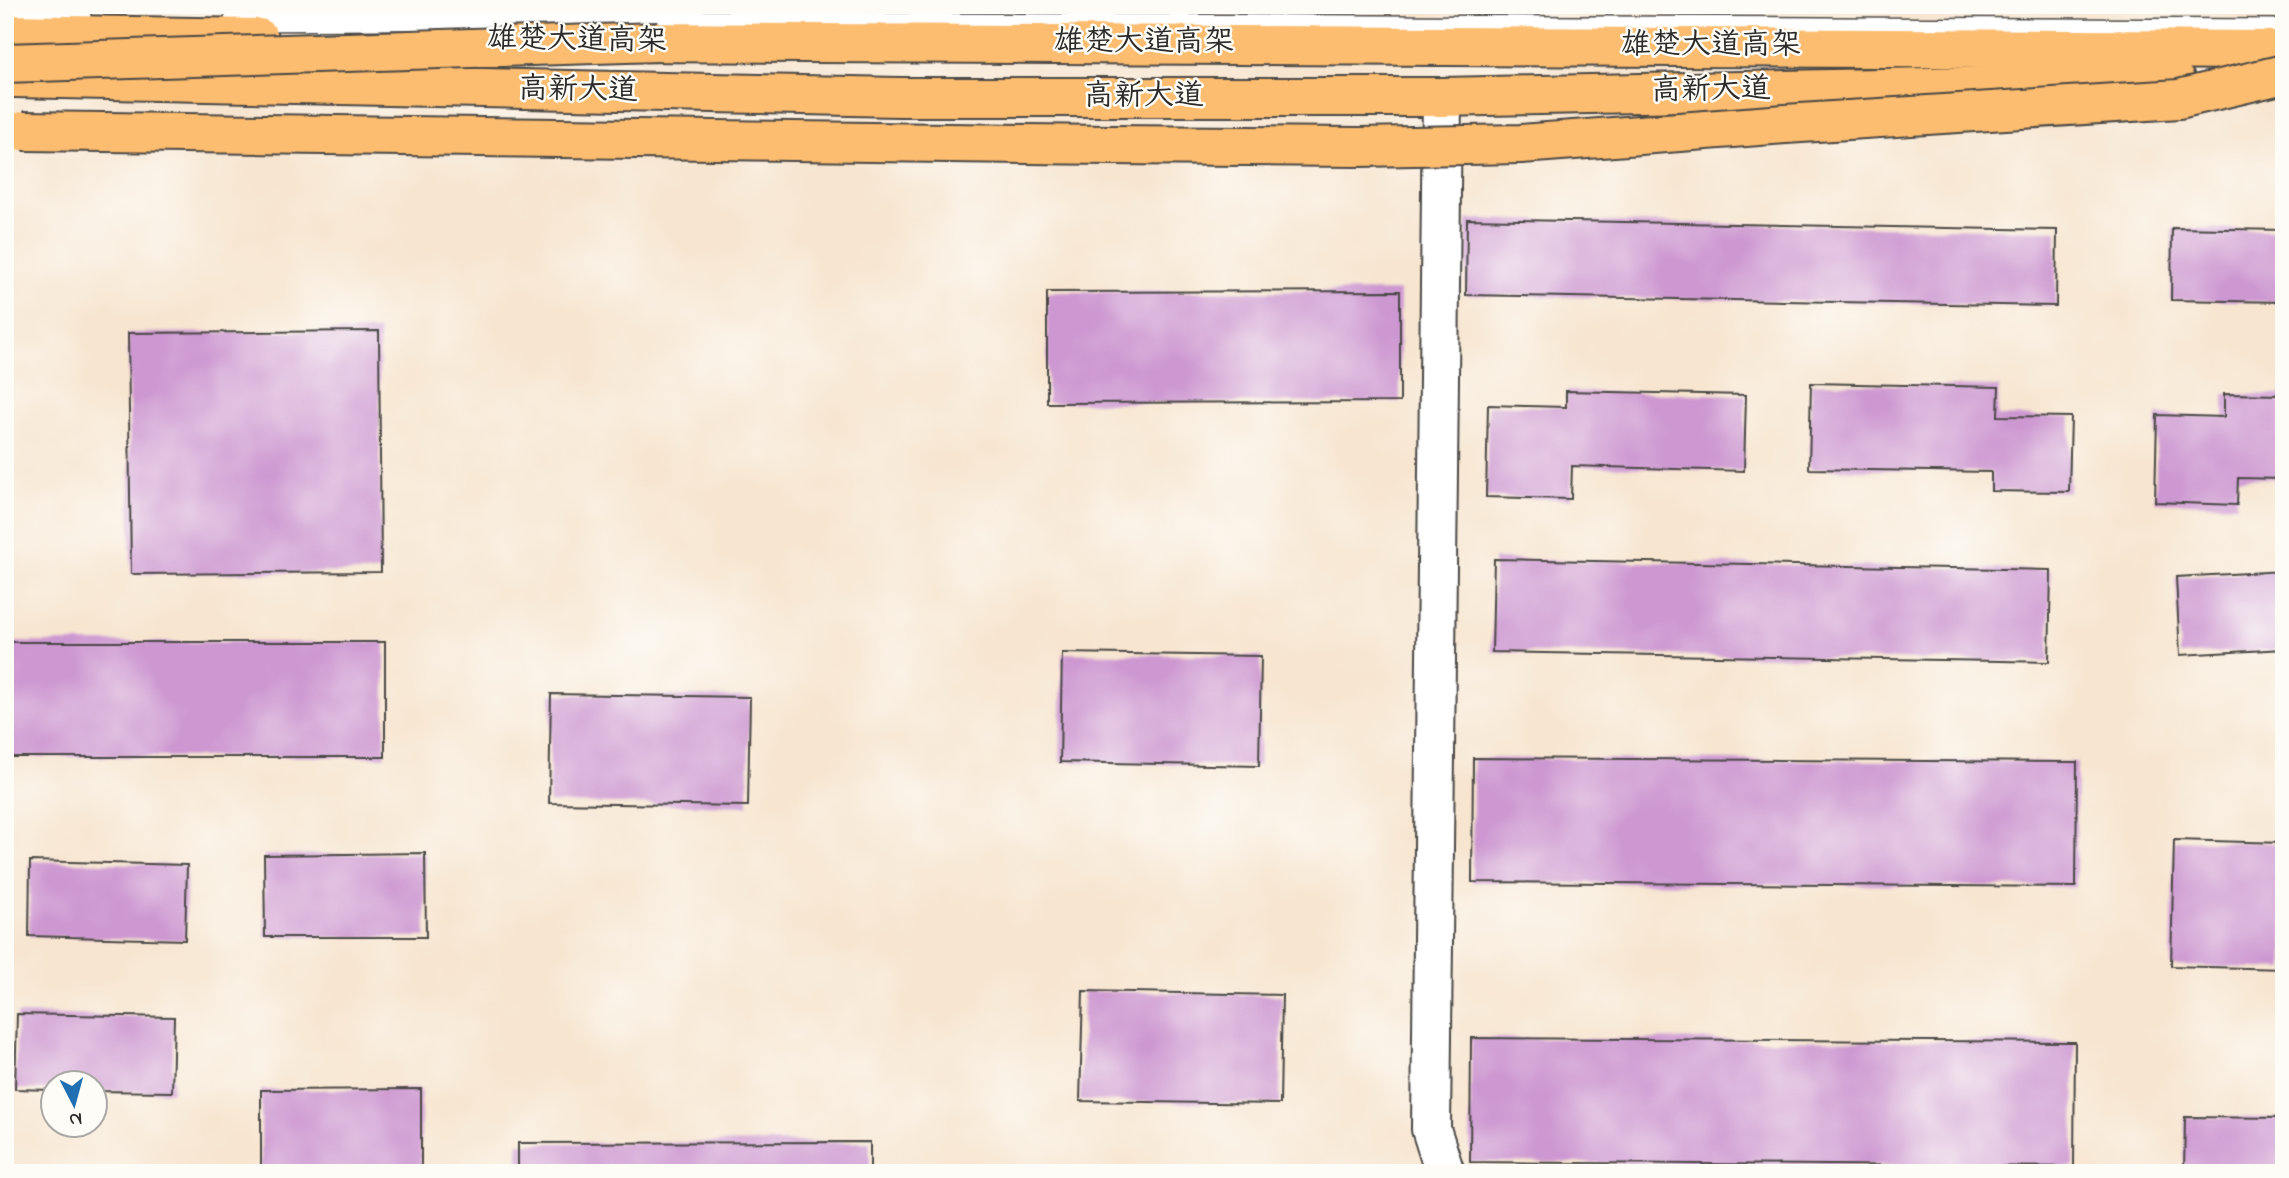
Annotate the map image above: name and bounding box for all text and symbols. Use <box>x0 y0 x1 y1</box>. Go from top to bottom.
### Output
street label: 雄楚大道高架 <box>487 17 667 65</box>
street label: 雄楚大道高架 <box>1054 21 1234 65</box>
street label: 雄楚大道高架 <box>1621 24 1801 68</box>
street label: 高新大道 <box>518 68 638 114</box>
street label: 高新大道 <box>1651 68 1771 114</box>
street label: 高新大道 <box>1084 75 1204 119</box>
north arrow <box>38 1070 108 1140</box>
text: N <box>68 1104 83 1133</box>

